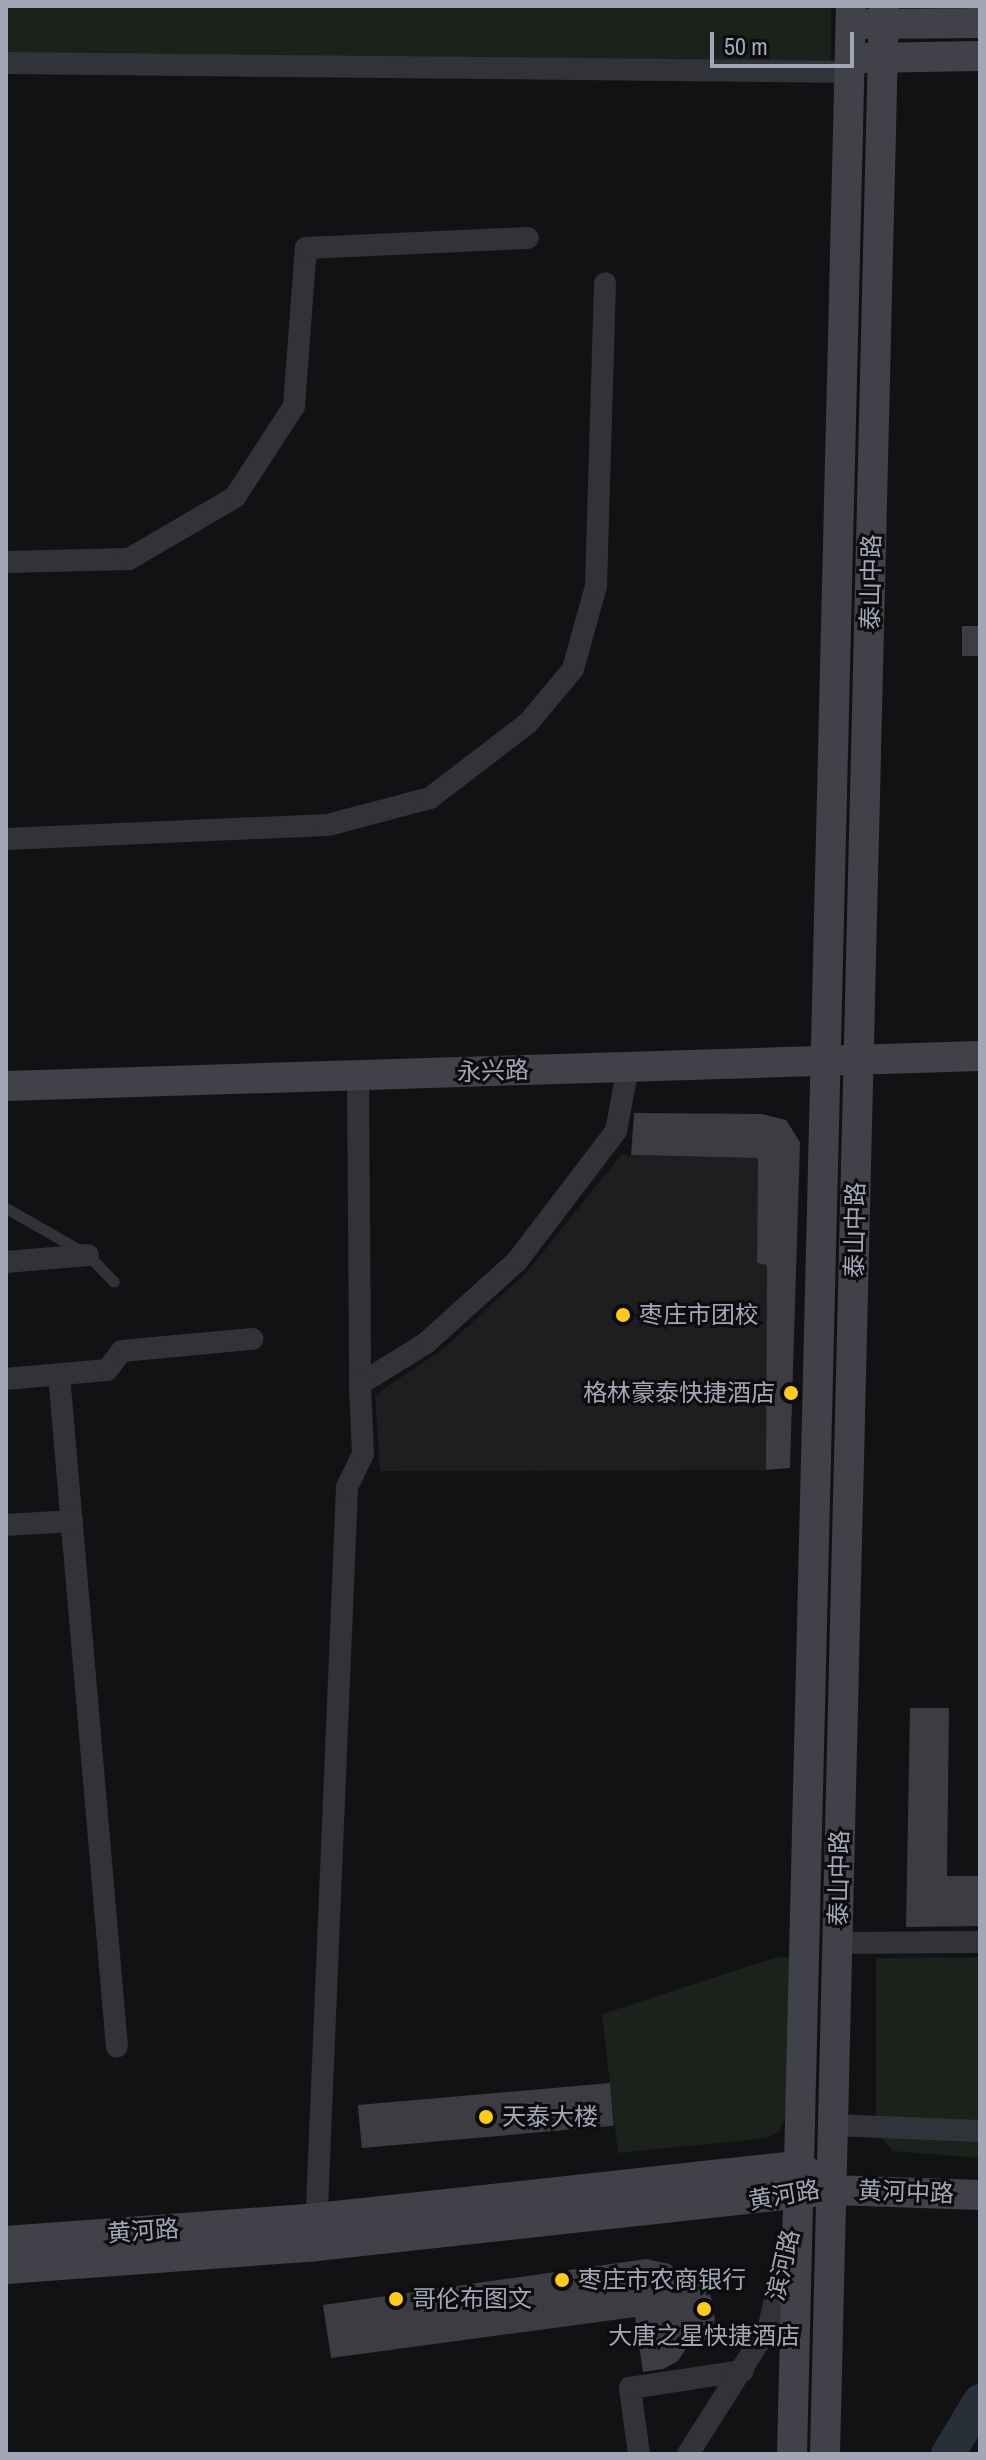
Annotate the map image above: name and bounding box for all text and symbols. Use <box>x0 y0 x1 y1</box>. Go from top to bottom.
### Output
scale bar <box>714 16 858 66</box>
text: 50 m <box>724 30 768 62</box>
street label: 泰山中路 <box>856 534 886 630</box>
street label: 永兴路 <box>457 1055 529 1087</box>
street label: 泰山中路 <box>840 1182 870 1278</box>
place label: 枣庄市团校 <box>639 1301 759 1329</box>
marker: 枣庄市团校 <box>614 1306 632 1324</box>
place label: 格林豪泰快捷酒店 <box>583 1379 775 1407</box>
marker: 格林豪泰快捷酒店 <box>782 1384 800 1402</box>
street label: 泰山中路 <box>824 1830 854 1926</box>
place label: 天泰大楼 <box>502 2103 598 2131</box>
marker: 天泰大楼 <box>477 2108 495 2126</box>
street label: 黄河路 <box>746 2175 822 2215</box>
street label: 黄河中路 <box>858 2176 954 2208</box>
street label: 黄河路 <box>106 2214 180 2248</box>
street label: 滨河路 <box>761 2227 805 2303</box>
place label: 枣庄市农商银行 <box>578 2266 746 2294</box>
marker: 枣庄市农商银行 <box>553 2271 571 2289</box>
place label: 哥伦布图文 <box>412 2285 532 2313</box>
marker: 哥伦布图文 <box>387 2290 405 2308</box>
marker: 大唐之星快捷酒店 <box>695 2300 713 2318</box>
place label: 大唐之星快捷酒店 <box>608 2322 800 2350</box>

